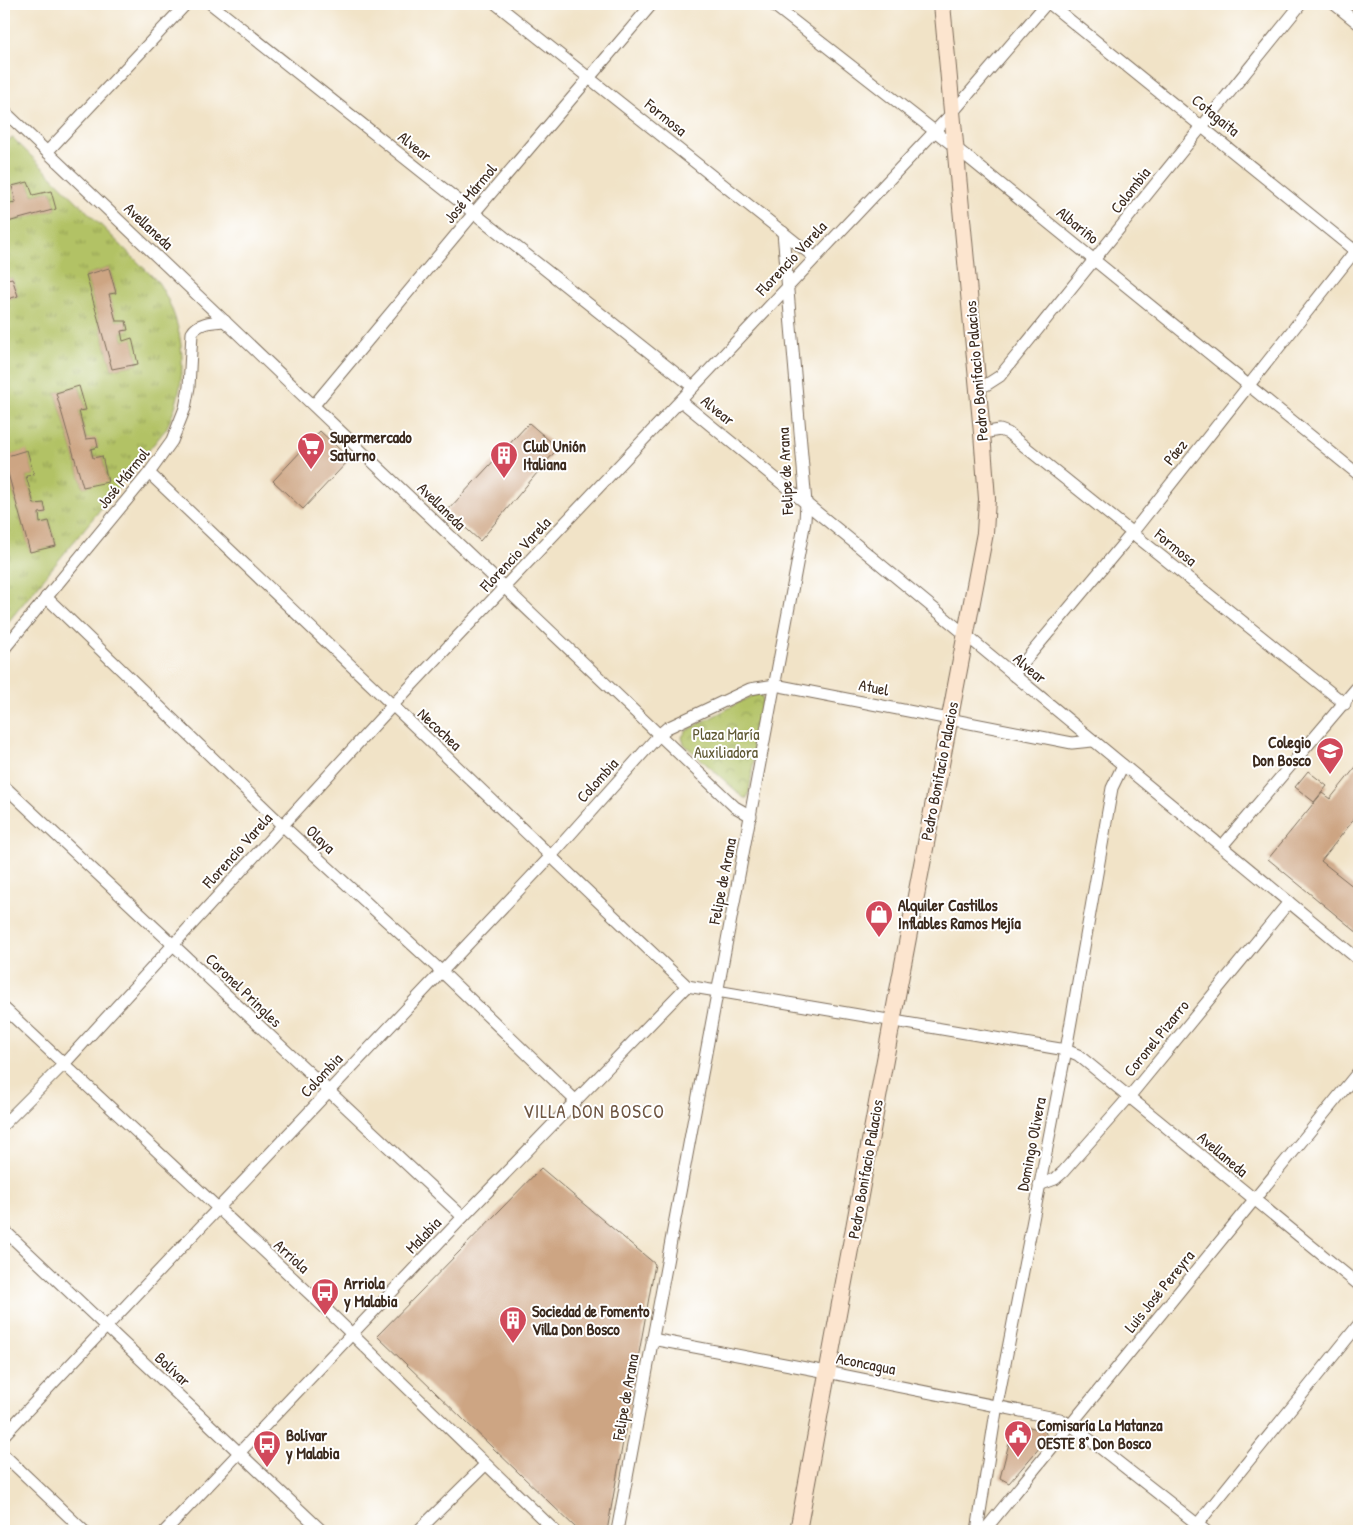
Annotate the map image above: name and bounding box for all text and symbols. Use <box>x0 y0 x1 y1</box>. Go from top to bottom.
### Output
street label: Cotagaita <box>1187 89 1245 141</box>
street label: Formosa <box>640 93 692 141</box>
street label: Alvear <box>394 126 436 166</box>
street label: José Mármol <box>438 158 502 228</box>
street label: Colombia <box>1105 162 1155 218</box>
street label: Avellaneda <box>120 198 178 254</box>
street label: Albariño <box>1052 201 1104 249</box>
street label: Florencio Varela <box>750 216 831 301</box>
street label: Pedro Bonifacio Palacios <box>959 300 993 442</box>
street label: Alvear <box>697 390 739 430</box>
place label: Supermercado Saturno <box>330 426 412 466</box>
street label: Felipe de Arana <box>772 427 798 516</box>
supermarket icon: Supermercado Saturno <box>296 431 326 470</box>
street label: Páez <box>1158 434 1192 469</box>
place label: Club Unión Italiana <box>523 435 586 475</box>
building icon: Club Unión Italiana <box>489 440 519 479</box>
street label: José Mármol <box>92 442 155 513</box>
street label: Avellaneda <box>413 477 471 535</box>
street label: Florencio Varela <box>474 512 555 597</box>
street label: Formosa <box>1150 523 1202 571</box>
street label: Alvear <box>1009 648 1051 688</box>
street label: Atuel <box>857 673 892 701</box>
street label: Pedro Bonifacio Palacios <box>915 700 963 842</box>
street label: Necochea <box>413 703 467 755</box>
park label: Plaza María Auxiliadora <box>693 723 759 763</box>
place label: Colegio Don Bosco <box>1253 731 1312 771</box>
school or university icon: Colegio Don Bosco <box>1315 736 1345 775</box>
street label: Colombia <box>571 753 623 807</box>
street label: Florencio Varela <box>196 807 277 893</box>
street label: Olaya <box>302 820 340 858</box>
street label: Felipe de Arana <box>703 836 741 927</box>
place label: Alquiler Castillos Inflables Ramos Mejía <box>898 894 1021 934</box>
shop icon: Alquiler Castillos Inflables Ramos Mejía <box>864 899 894 938</box>
street label: Coronel Pringles <box>201 948 287 1032</box>
street label: Coronel Pizarro <box>1118 995 1194 1081</box>
street label: Colombia <box>295 1048 347 1102</box>
street label: Domingo Olivera <box>1011 1095 1051 1193</box>
district label: VILLA DON BOSCO <box>523 1098 665 1124</box>
street label: Pedro Bonifacio Palacios <box>842 1098 888 1240</box>
street label: Avellaneda <box>1193 1126 1253 1182</box>
street label: Malabia <box>400 1212 446 1258</box>
street label: Arriola <box>270 1234 314 1278</box>
street label: Luis José Pereyra <box>1119 1245 1199 1337</box>
place label: Arriola y Malabia <box>343 1272 398 1313</box>
bus stop icon: Arriola y Malabia <box>310 1277 340 1316</box>
place label: Sociedad de Fomento Villa Don Bosco <box>532 1300 650 1340</box>
building icon: Sociedad de Fomento Villa Don Bosco <box>498 1305 528 1344</box>
street label: Aconcagua <box>834 1346 898 1380</box>
street label: Bolívar <box>150 1347 196 1391</box>
street label: Felipe de Arana <box>606 1352 643 1443</box>
place label: Comisaría La Matanza OESTE 8° Don Bosco <box>1037 1414 1163 1454</box>
public building icon: Comisaría La Matanza OESTE 8° Don Bosco <box>1003 1419 1033 1458</box>
place label: Bolívar y Malabia <box>285 1424 340 1465</box>
bus stop icon: Bolívar y Malabia <box>252 1429 282 1468</box>

